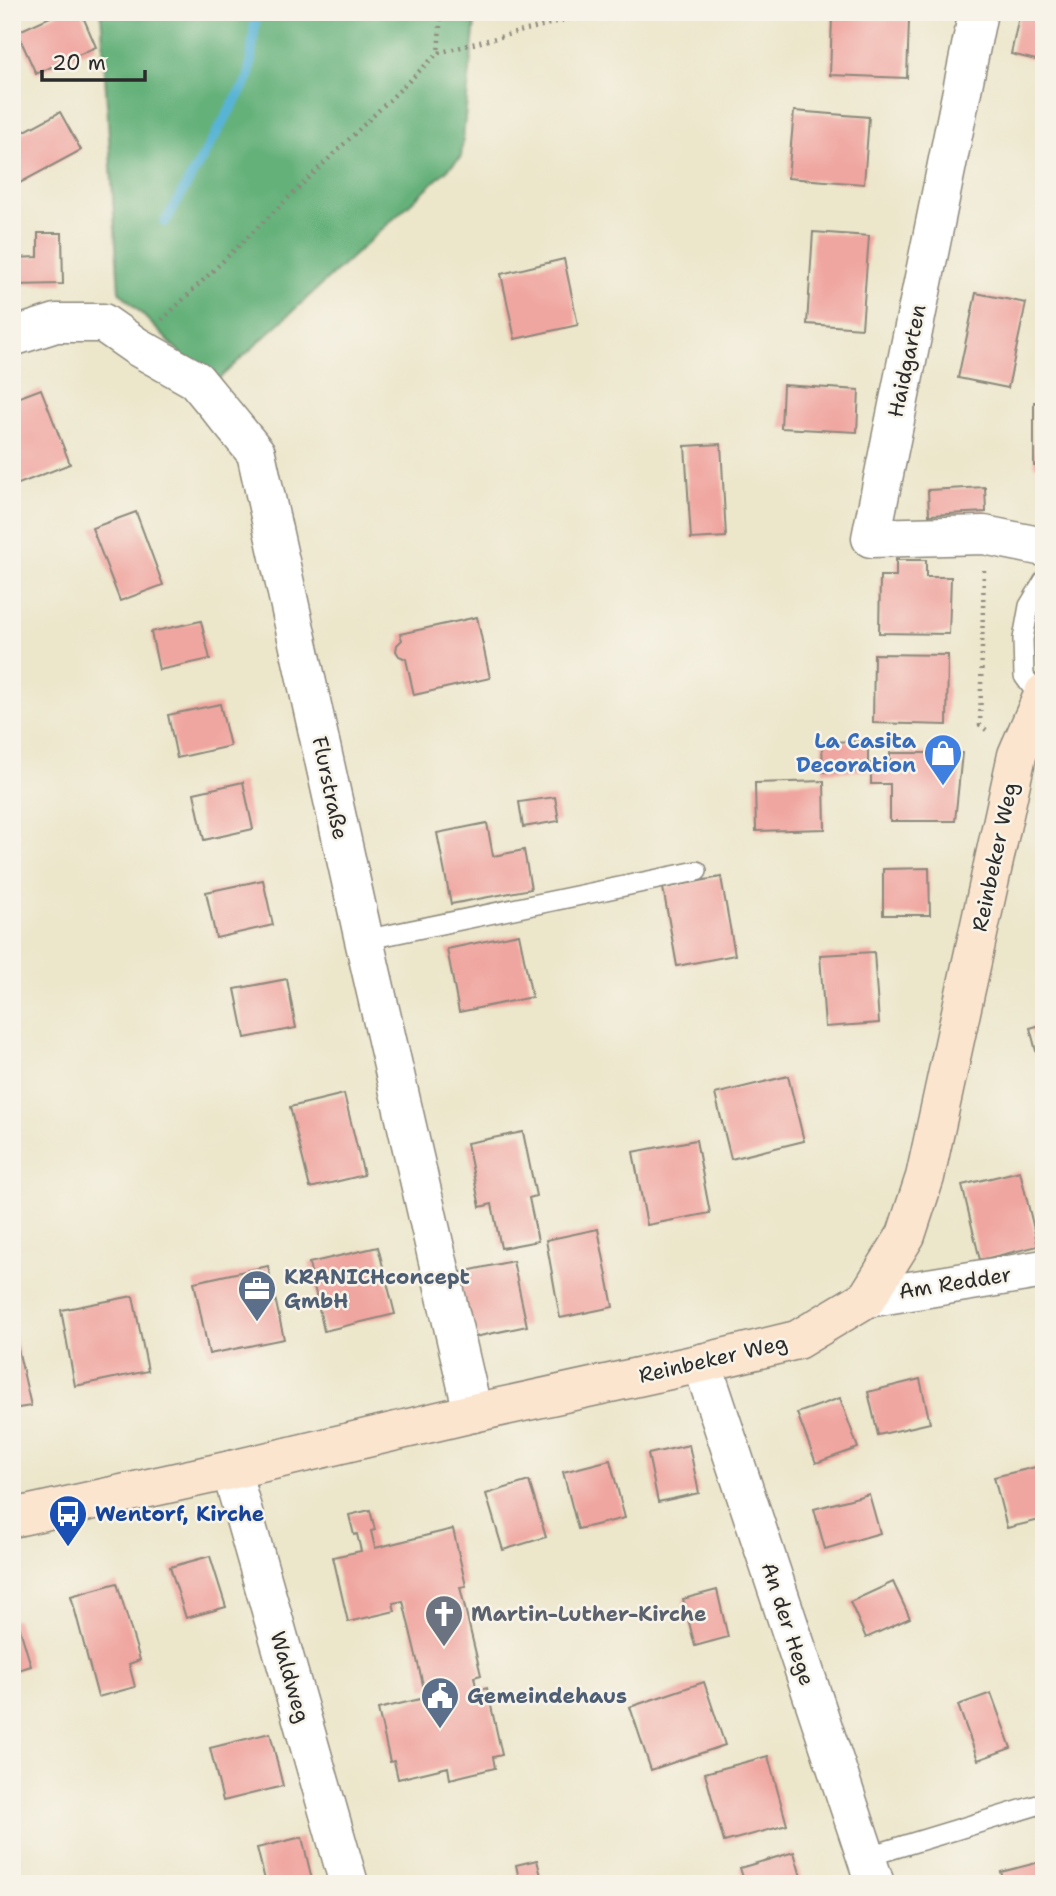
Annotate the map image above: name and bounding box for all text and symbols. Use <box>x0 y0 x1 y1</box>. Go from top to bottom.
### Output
scale bar <box>42 38 145 82</box>
text: 20 m <box>52 49 106 77</box>
street label: Haidgarten <box>881 302 933 420</box>
place label: La Casita Decoration <box>796 727 917 779</box>
shop icon: La Casita Decoration <box>922 732 964 787</box>
street label: Flurstraße <box>305 734 355 842</box>
street label: Reinbeker Weg <box>966 780 1024 934</box>
street label: Am Redder <box>897 1260 1013 1306</box>
place label: KRANICHconcept GmbH <box>284 1263 470 1315</box>
office icon: KRANICHconcept GmbH <box>236 1268 278 1323</box>
street label: Reinbeker Weg <box>636 1328 790 1390</box>
bus stop icon: Wentorf, Kirche <box>47 1493 89 1548</box>
place label: Wentorf, Kirche <box>95 1500 264 1528</box>
street label: An der Hege <box>755 1559 821 1689</box>
church icon: Martin-Luther-Kirche <box>423 1593 465 1648</box>
place label: Martin-Luther-Kirche <box>471 1600 707 1628</box>
street label: Waldweg <box>264 1628 316 1726</box>
public building icon: Gemeindehaus <box>419 1675 461 1730</box>
place label: Gemeindehaus <box>467 1682 627 1710</box>

